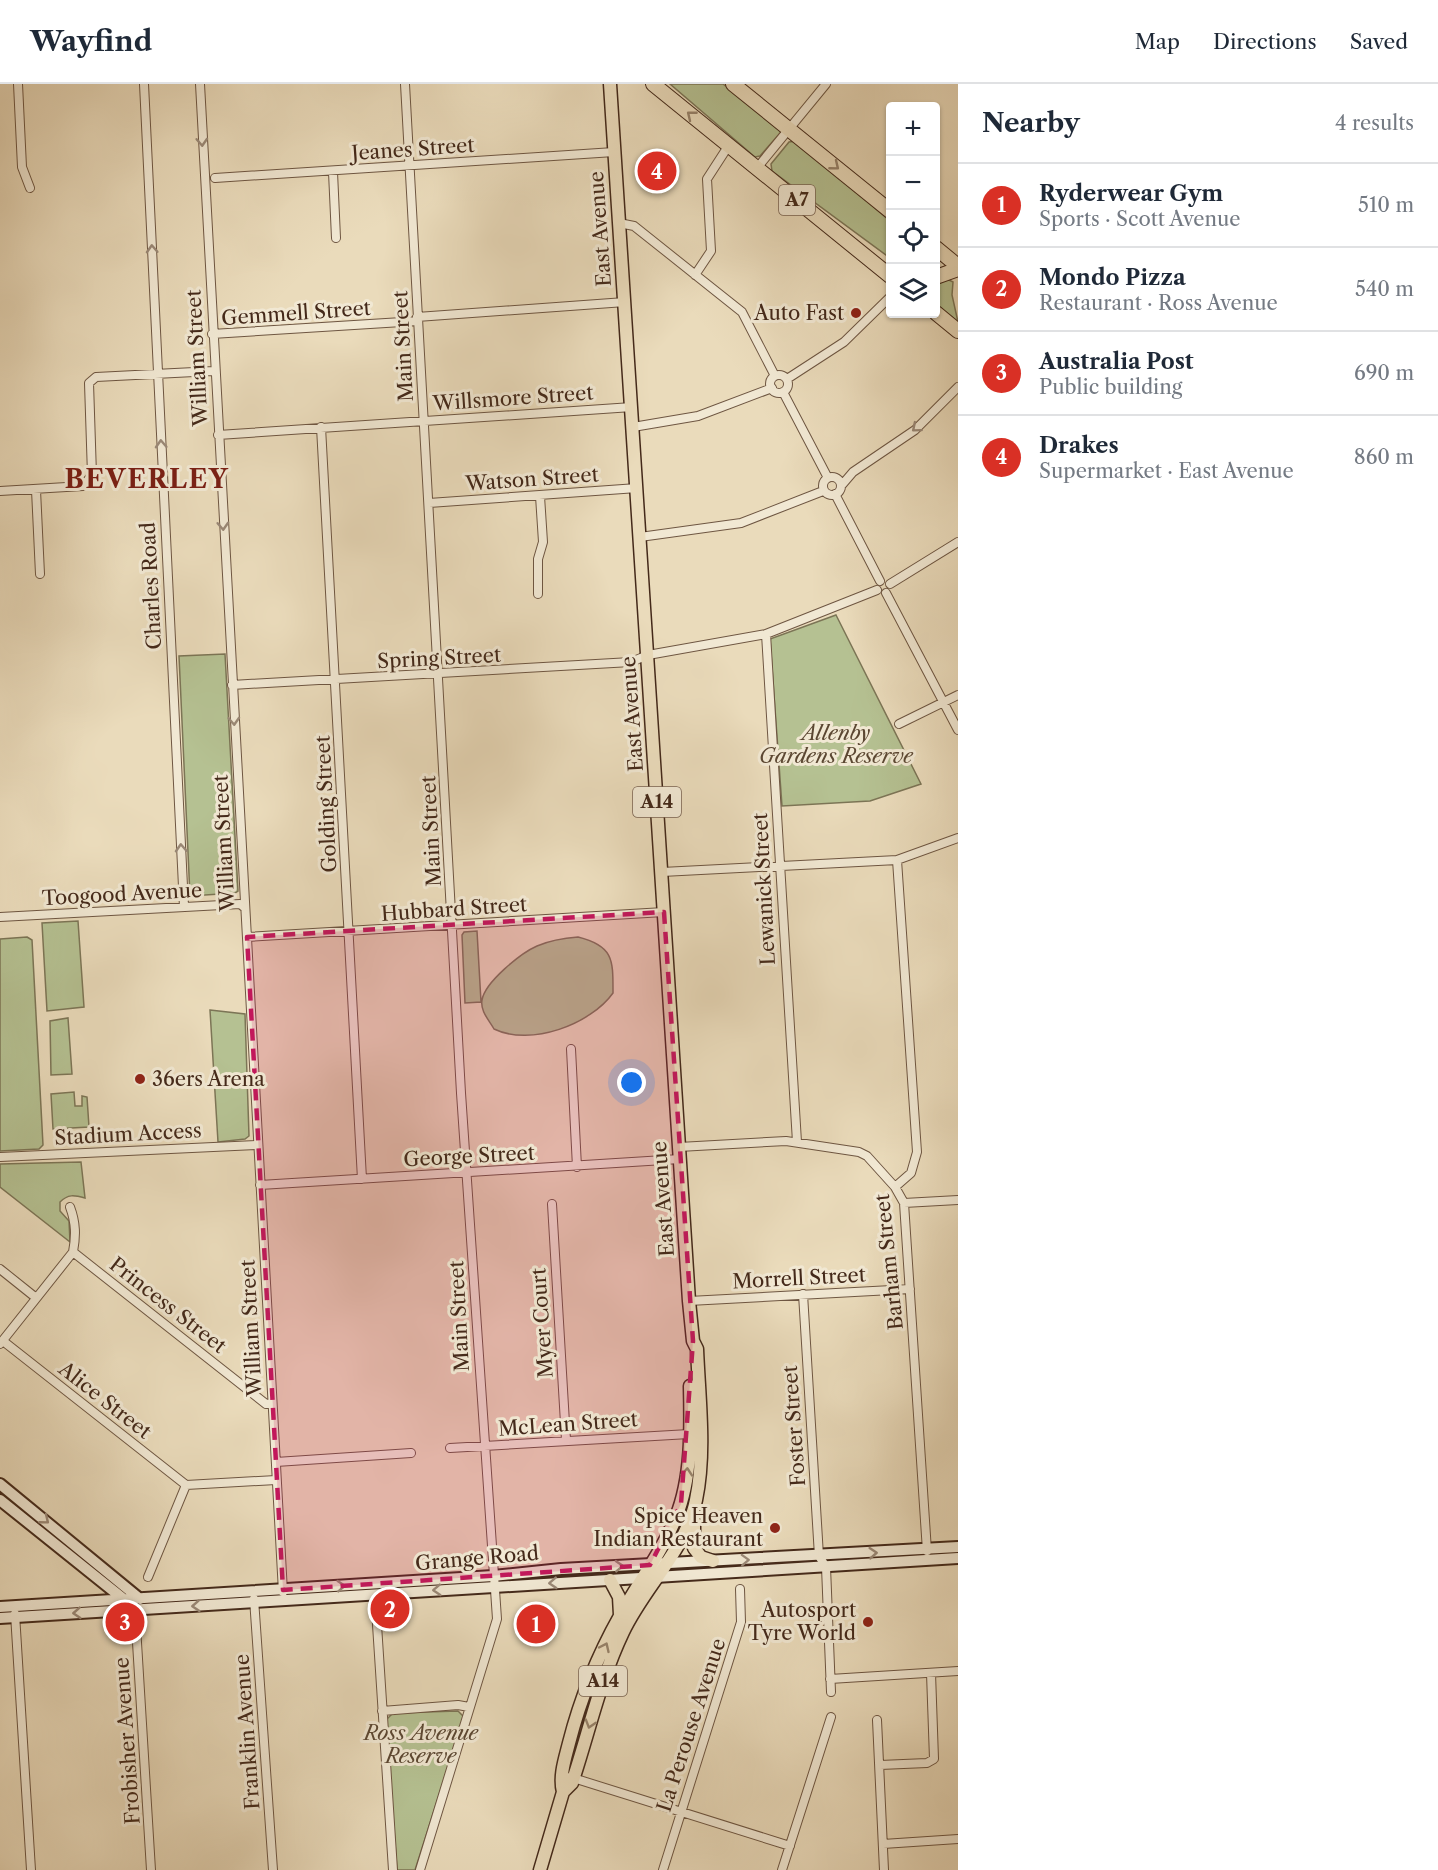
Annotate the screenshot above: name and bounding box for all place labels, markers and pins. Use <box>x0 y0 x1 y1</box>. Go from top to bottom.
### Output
pin: 4 <box>638 148 676 194</box>
place label: Auto Fast <box>753 301 844 325</box>
marker: Auto Fast <box>849 306 863 320</box>
place label: 36ers Arena <box>152 1067 265 1091</box>
marker: 36ers Arena <box>133 1072 147 1086</box>
place label: Spice Heaven Indian Restaurant <box>594 1504 763 1551</box>
marker: Spice Heaven Indian Restaurant <box>768 1521 782 1535</box>
pin: 2 <box>370 1586 410 1631</box>
place label: Autosport Tyre World <box>748 1598 856 1645</box>
pin: 3 <box>106 1600 144 1644</box>
pin: 1 <box>516 1602 556 1646</box>
marker: Autosport Tyre World <box>861 1615 875 1629</box>

